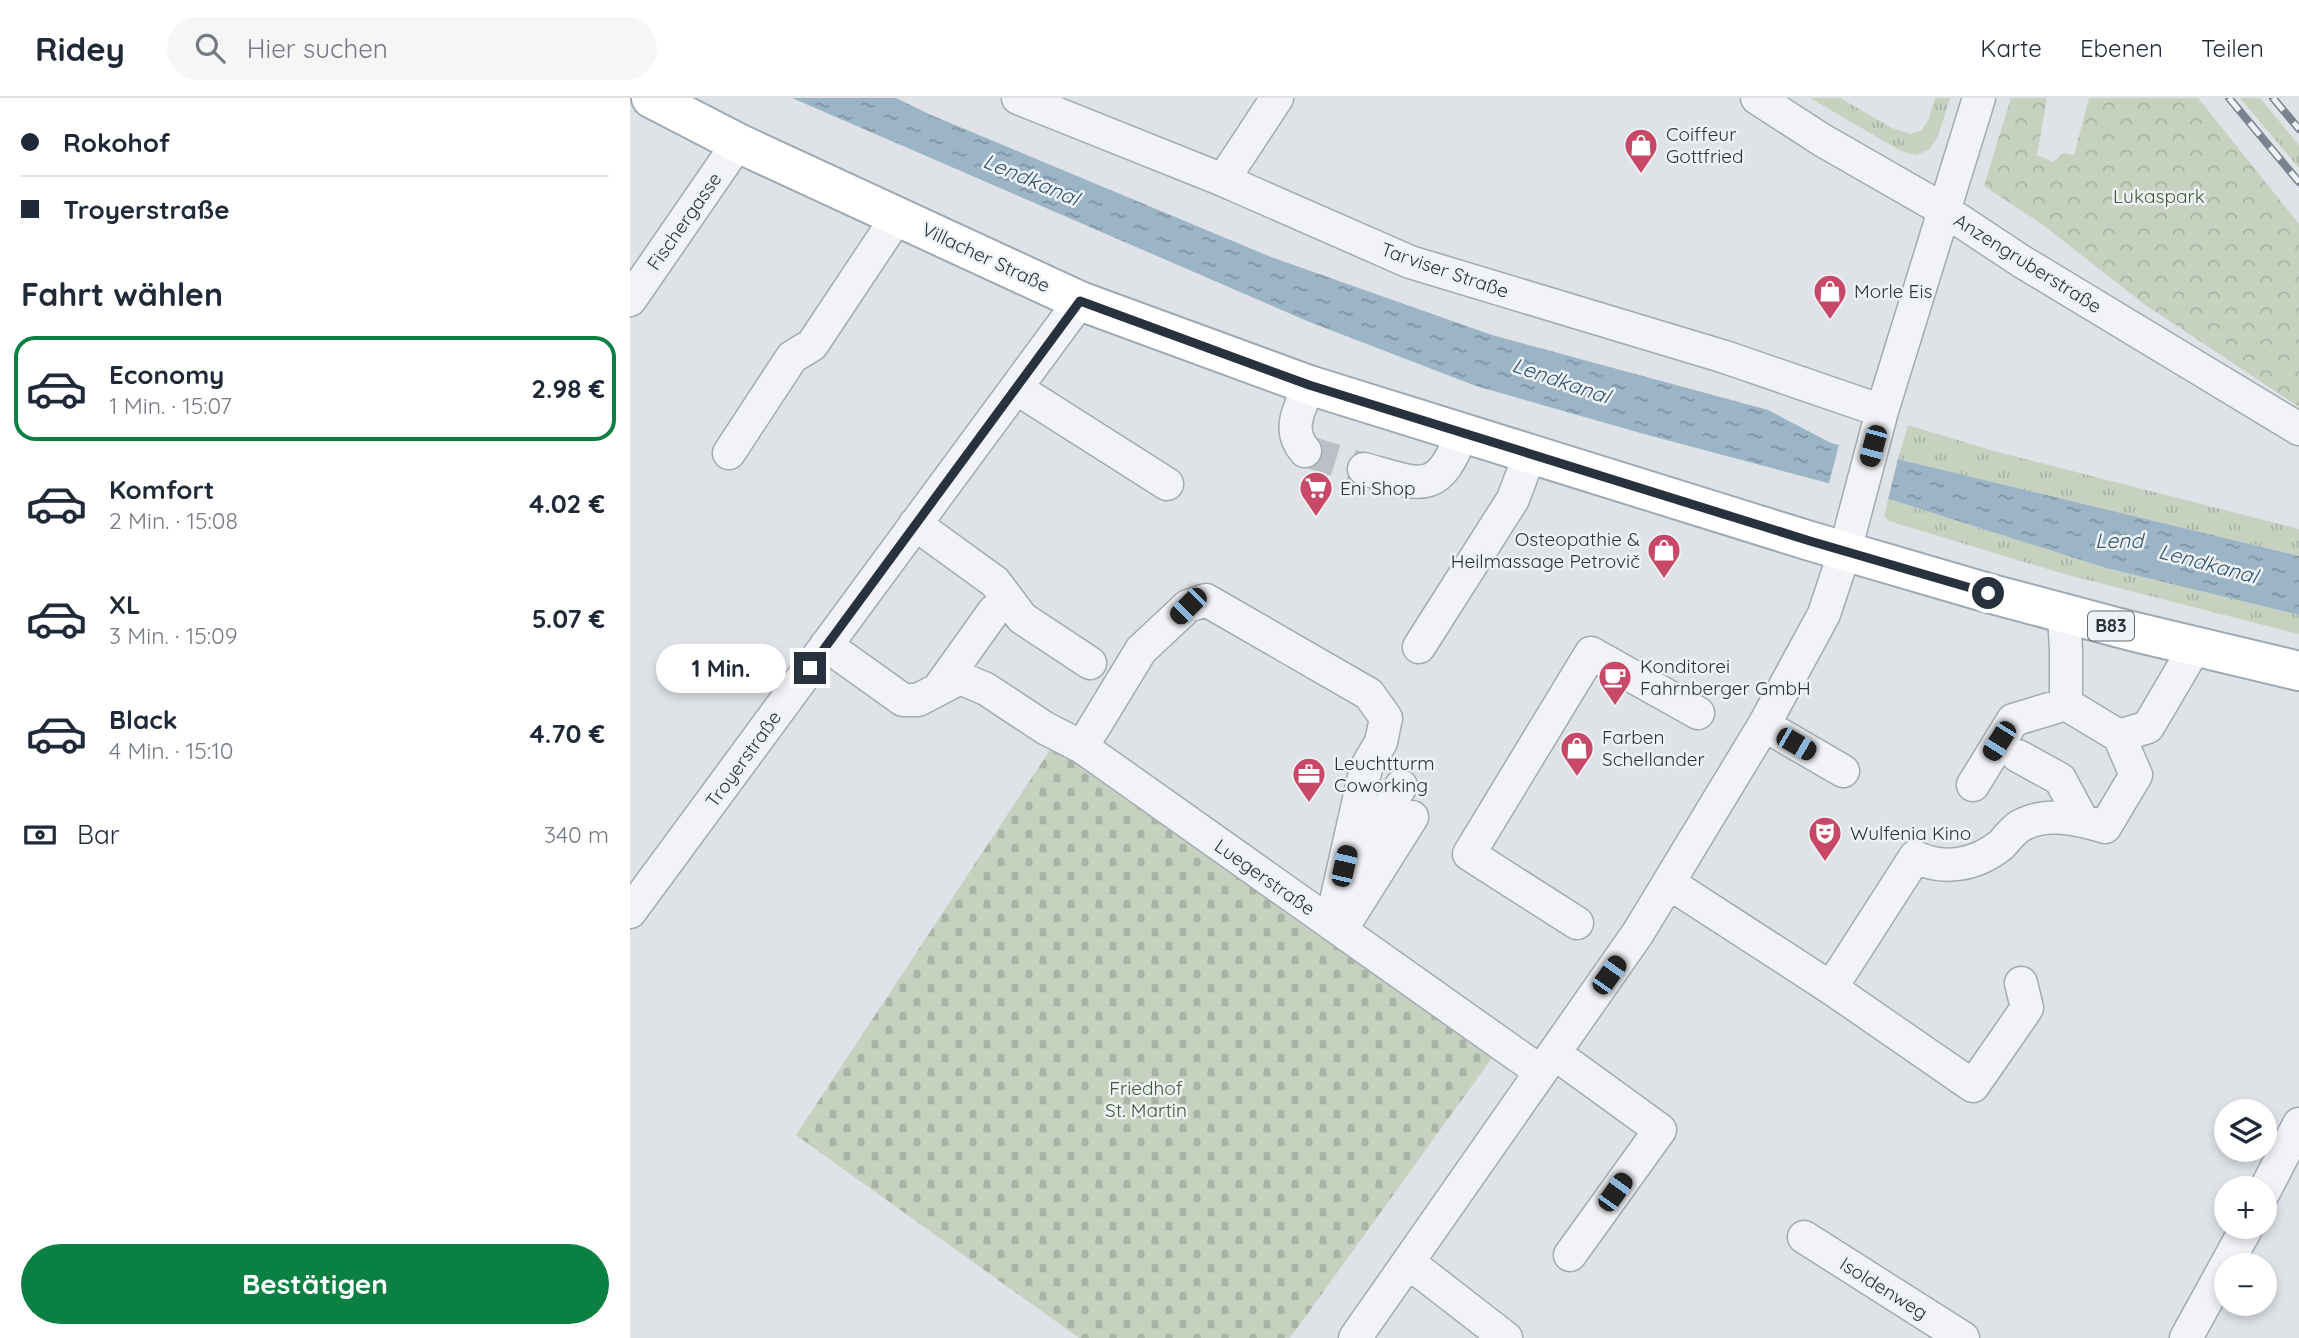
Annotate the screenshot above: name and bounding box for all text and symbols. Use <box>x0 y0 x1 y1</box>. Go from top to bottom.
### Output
search box <box>167 17 657 80</box>
text: Ridey <box>35 28 125 69</box>
icon: search <box>191 29 229 67</box>
text: Hier suchen <box>247 32 388 65</box>
text: Karte <box>1980 33 2042 63</box>
text: Ebenen <box>2080 33 2163 63</box>
text: Teilen <box>2201 33 2264 63</box>
place label: Coiffeur Gottfried <box>1666 122 1744 168</box>
text: Rokohof <box>63 126 170 159</box>
shop icon: Coiffeur Gottfried <box>1622 126 1660 175</box>
water label: Lendkanal <box>980 147 1085 212</box>
street label: Fischergasse <box>641 167 727 275</box>
park label: Lukaspark <box>2113 184 2205 208</box>
text: Troyerstraße <box>63 193 230 226</box>
street label: Anzengruberstraße <box>1950 208 2106 318</box>
street label: Villacher Straße <box>918 217 1054 297</box>
street label: Tarviser Straße <box>1378 237 1512 303</box>
shop icon: Morle Eis <box>1811 272 1849 321</box>
text: Fahrt wählen <box>21 274 223 314</box>
place label: Morle Eis <box>1854 279 1932 303</box>
water label: Lendkanal <box>1509 351 1616 410</box>
icon: car <box>25 357 88 420</box>
text: Economy <box>109 358 224 391</box>
text: 2.98 € <box>531 372 605 405</box>
text: 1 Min. · 15:07 <box>109 391 232 420</box>
car <box>1858 423 1889 469</box>
supermarket icon: Eni Shop <box>1297 469 1335 518</box>
icon: car <box>25 472 88 535</box>
text: Komfort <box>109 473 214 506</box>
place label: Eni Shop <box>1340 476 1416 500</box>
text: 4.02 € <box>529 487 605 520</box>
text: 2 Min. · 15:08 <box>109 506 238 535</box>
place label: Osteopathie & Heilmassage Petrovič <box>1451 527 1640 573</box>
water label: Lend <box>2095 527 2145 553</box>
shop icon: Osteopathie & Heilmassage Petrovič <box>1645 531 1683 580</box>
water label: Lendkanal <box>2156 537 2263 589</box>
route start <box>1972 577 2004 609</box>
car <box>1166 584 1211 628</box>
icon: car <box>25 587 88 650</box>
text: XL <box>109 588 141 621</box>
text: 5.07 € <box>532 602 605 635</box>
road number: B83 <box>2088 612 2134 640</box>
text: 3 Min. · 15:09 <box>109 621 238 650</box>
callout: 1 Min. <box>656 644 786 692</box>
route end <box>794 652 826 684</box>
text: 1 Min. <box>691 654 751 683</box>
place label: Konditorei Fahrnberger GmbH <box>1640 654 1811 700</box>
cafe icon: Konditorei Fahrnberger GmbH <box>1596 658 1634 707</box>
icon: car <box>25 702 88 765</box>
text: Black <box>109 703 178 736</box>
street label: Troyerstraße <box>700 706 786 812</box>
text: 4.70 € <box>529 717 605 750</box>
car <box>1979 718 2020 764</box>
car <box>1773 724 1820 764</box>
place label: Farben Schellander <box>1602 725 1706 771</box>
shop icon: Farben Schellander <box>1558 729 1596 778</box>
text: 4 Min. · 15:10 <box>109 736 233 765</box>
place label: Leuchtturm Coworking <box>1334 751 1435 797</box>
office icon: Leuchtturm Coworking <box>1290 755 1328 804</box>
theatre icon: Wulfenia Kino <box>1806 814 1844 863</box>
icon: cash <box>21 816 59 854</box>
text: Bar <box>77 818 120 851</box>
text: 340 m <box>544 820 609 849</box>
place label: Wulfenia Kino <box>1850 821 1971 845</box>
street label: Luegerstraße <box>1210 834 1320 920</box>
car <box>1330 843 1359 889</box>
car <box>1589 952 1630 998</box>
park label: Friedhof St. Martin <box>1105 1076 1187 1122</box>
map controls <box>2214 1099 2277 1316</box>
button: layers <box>2214 1099 2277 1162</box>
car <box>1595 1169 1636 1215</box>
button: + <box>2214 1176 2277 1239</box>
button: Bestätigen <box>21 1244 609 1324</box>
street label: Isoldenweg <box>1836 1252 1932 1324</box>
button: − <box>2214 1253 2277 1316</box>

